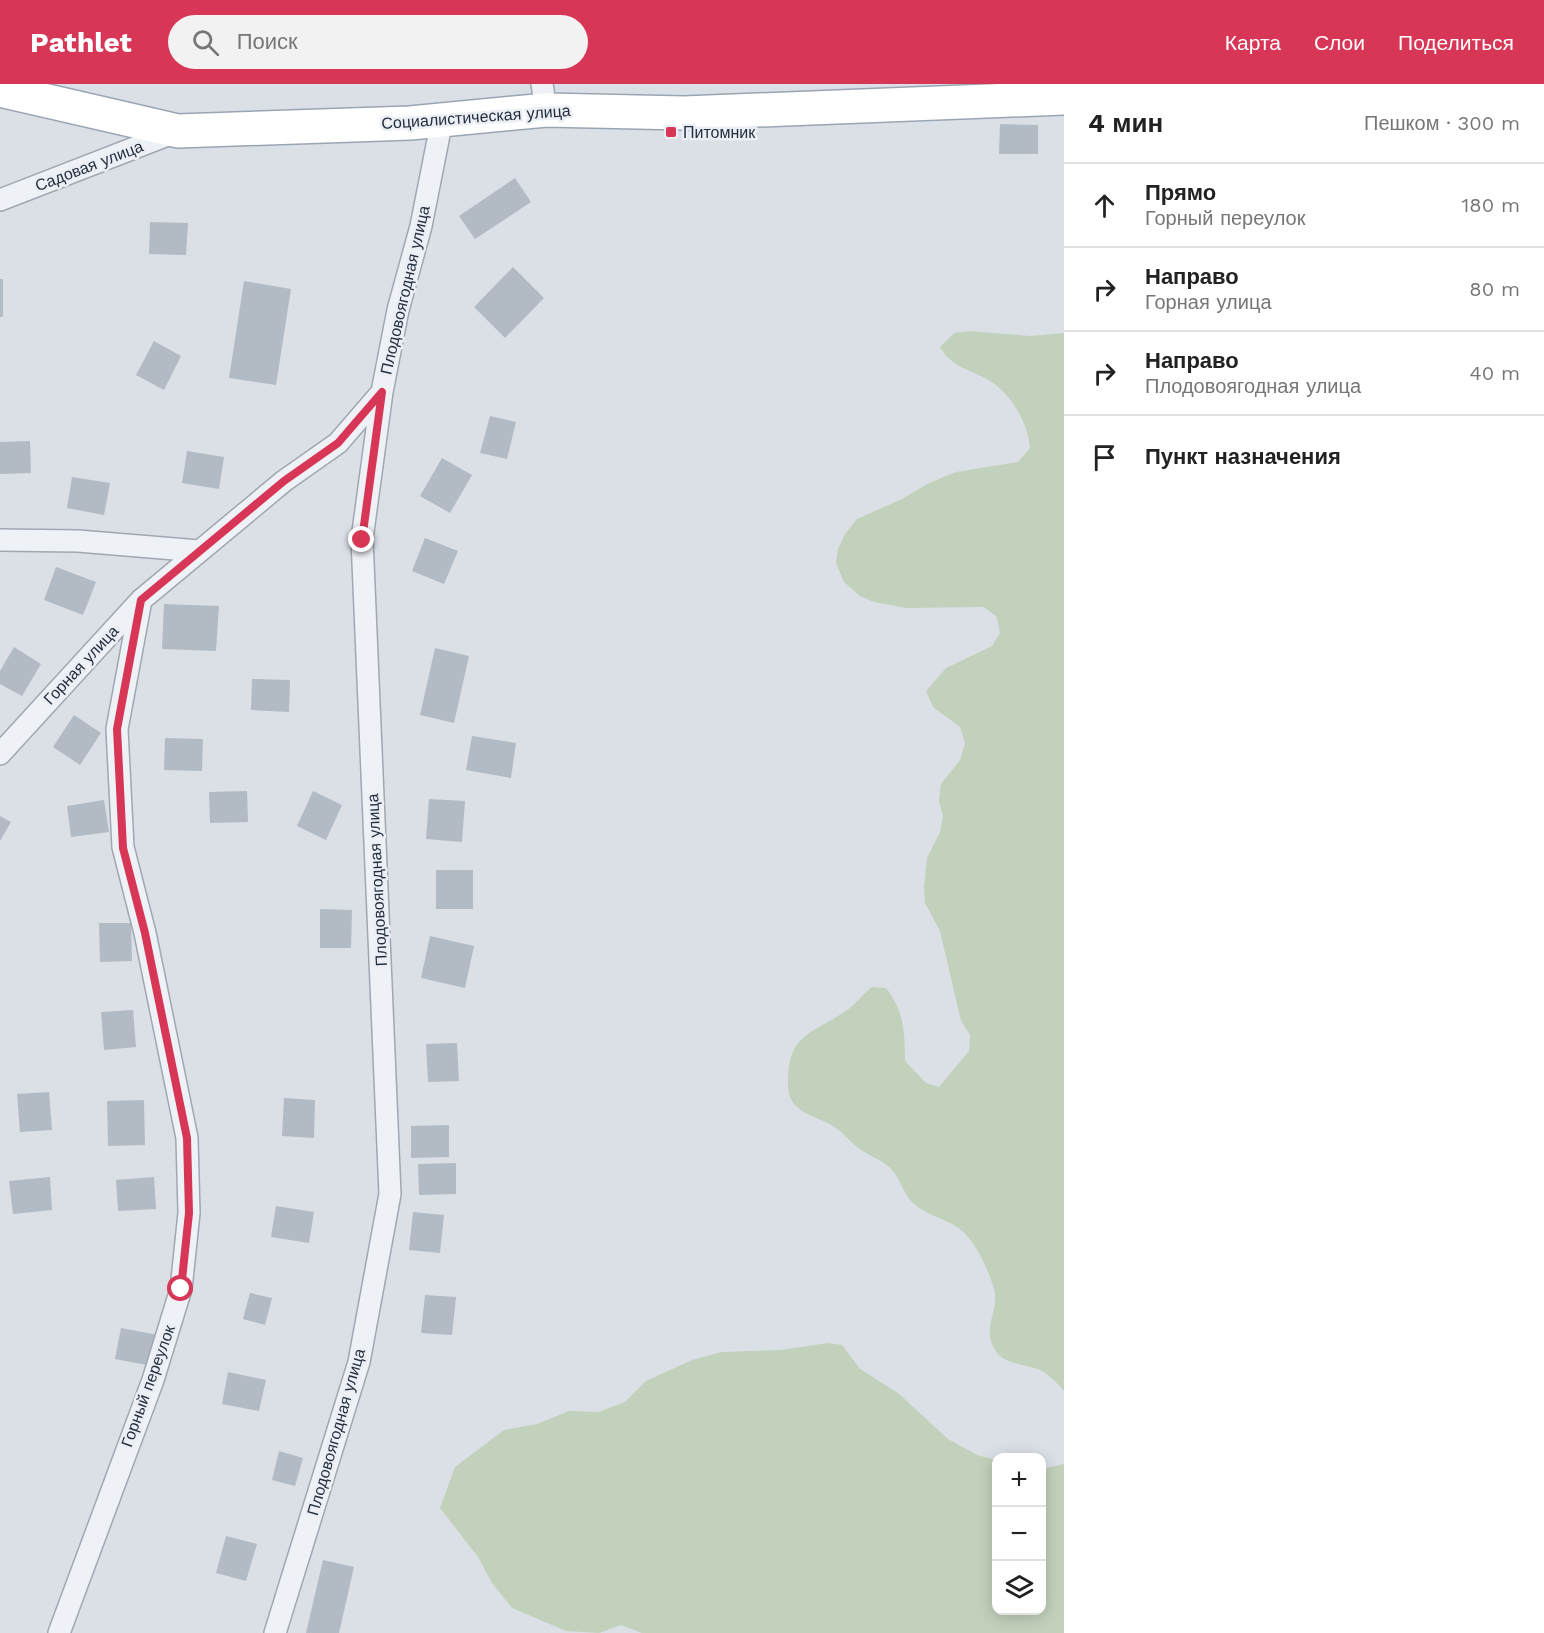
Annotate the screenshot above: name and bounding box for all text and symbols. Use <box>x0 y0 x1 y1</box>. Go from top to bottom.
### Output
search box <box>168 15 588 69</box>
text: Pathlet <box>30 26 132 59</box>
icon: search <box>189 26 222 59</box>
text: Поиск <box>237 29 298 54</box>
text: Карта <box>1225 30 1281 55</box>
text: Слои <box>1314 30 1365 55</box>
text: Поделиться <box>1398 30 1514 55</box>
street label: Социалистическая улица <box>381 101 571 133</box>
text: 4 мин <box>1088 108 1163 138</box>
text: Пешком · 300 m <box>1364 111 1520 135</box>
place label: Питомник <box>683 123 756 142</box>
marker: Питомник <box>664 125 678 139</box>
street label: Садовая улица <box>32 137 146 195</box>
text: Прямо <box>1145 180 1216 205</box>
icon: ahead <box>1088 189 1121 222</box>
text: 180 m <box>1462 193 1520 217</box>
street label: Плодовоягодная улица <box>376 204 434 376</box>
text: Горный переулок <box>1145 206 1305 230</box>
text: Направо <box>1145 264 1239 289</box>
icon: right <box>1088 273 1121 306</box>
text: 80 m <box>1469 277 1520 301</box>
text: Горная улица <box>1145 290 1272 314</box>
text: Направо <box>1145 348 1239 373</box>
icon: right <box>1088 357 1121 390</box>
text: 40 m <box>1469 361 1520 385</box>
text: Плодовоягодная улица <box>1145 374 1361 398</box>
icon: arrive <box>1088 441 1121 474</box>
text: Пункт назначения <box>1145 444 1341 469</box>
route end <box>348 526 374 552</box>
street label: Горная улица <box>40 621 123 708</box>
street label: Плодовоягодная улица <box>363 793 391 967</box>
route start <box>167 1275 193 1301</box>
street label: Горный переулок <box>117 1322 179 1450</box>
street label: Плодовоягодная улица <box>303 1346 369 1518</box>
map controls <box>992 1453 1046 1615</box>
button: + <box>992 1453 1046 1507</box>
button: − <box>992 1507 1046 1561</box>
button: layers <box>992 1561 1046 1615</box>

